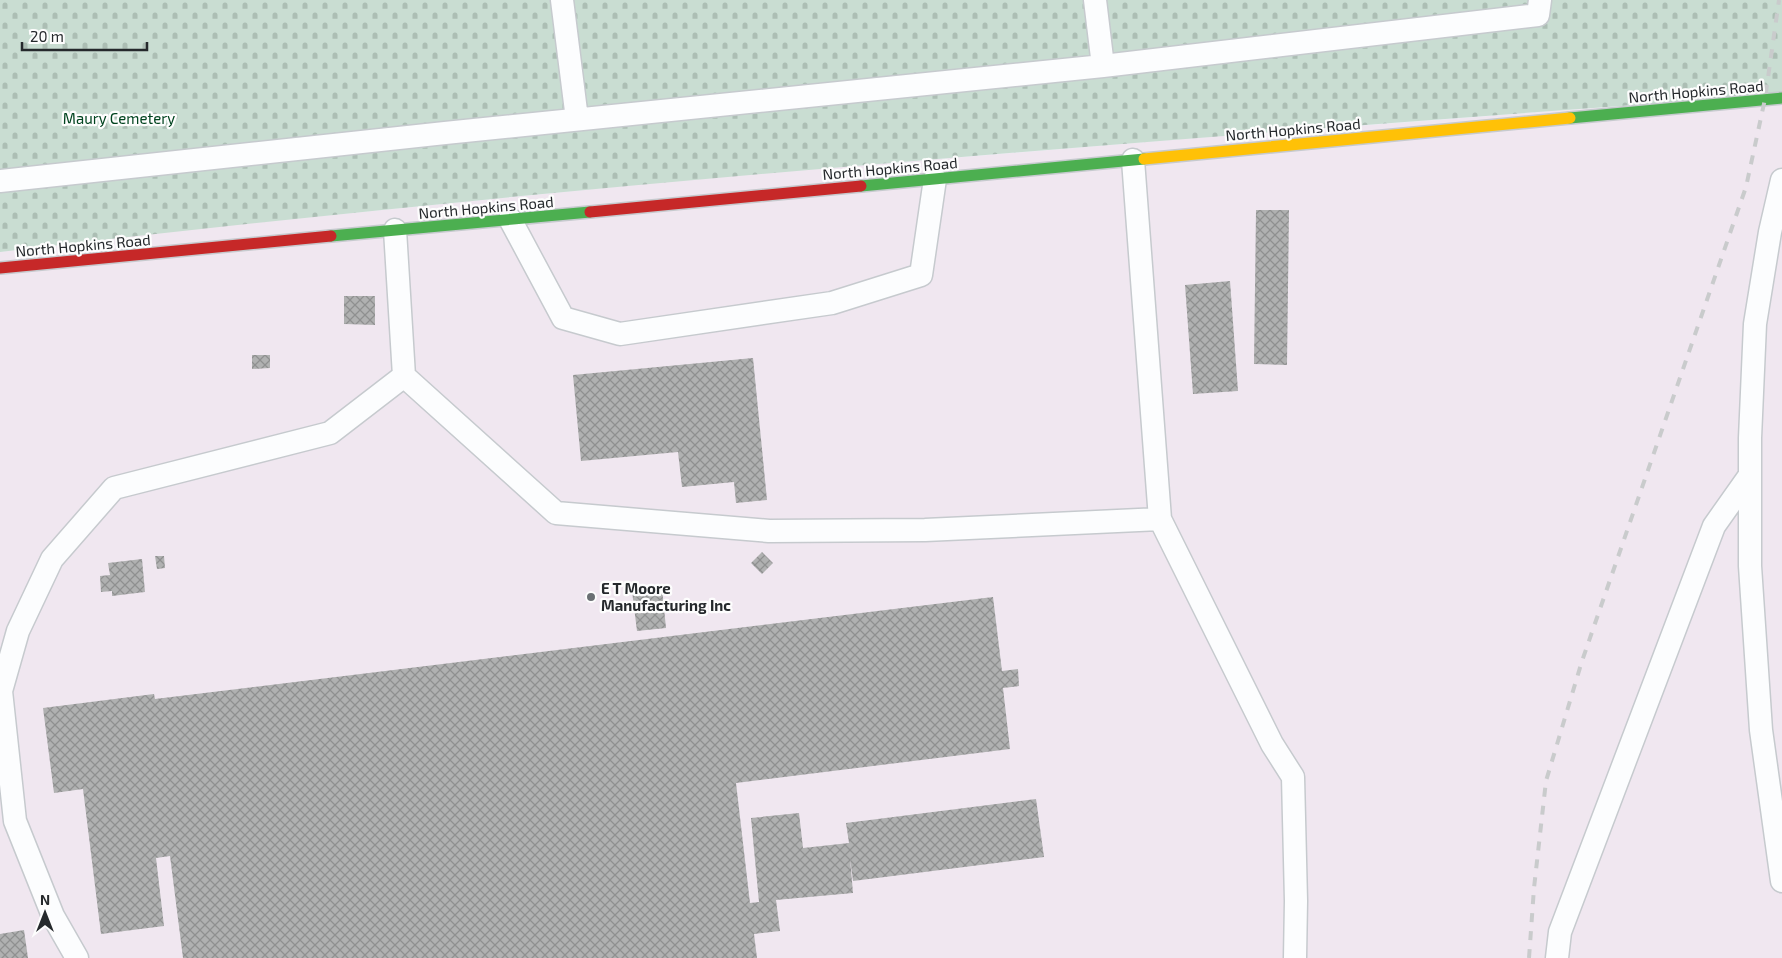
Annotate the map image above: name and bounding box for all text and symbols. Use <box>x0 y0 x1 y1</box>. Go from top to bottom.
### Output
scale bar <box>22 20 148 52</box>
text: 20 m <box>30 27 64 45</box>
street label: North Hopkins Road <box>1628 76 1764 106</box>
park label: Maury Cemetery <box>63 109 175 127</box>
street label: North Hopkins Road <box>1225 114 1361 144</box>
street label: North Hopkins Road <box>822 153 958 183</box>
street label: North Hopkins Road <box>418 192 554 222</box>
street label: North Hopkins Road <box>15 230 151 260</box>
place label: E T Moore Manufacturing Inc <box>601 579 731 614</box>
marker: E T Moore Manufacturing Inc <box>585 591 597 603</box>
north arrow <box>20 888 70 938</box>
text: N <box>40 891 50 908</box>

